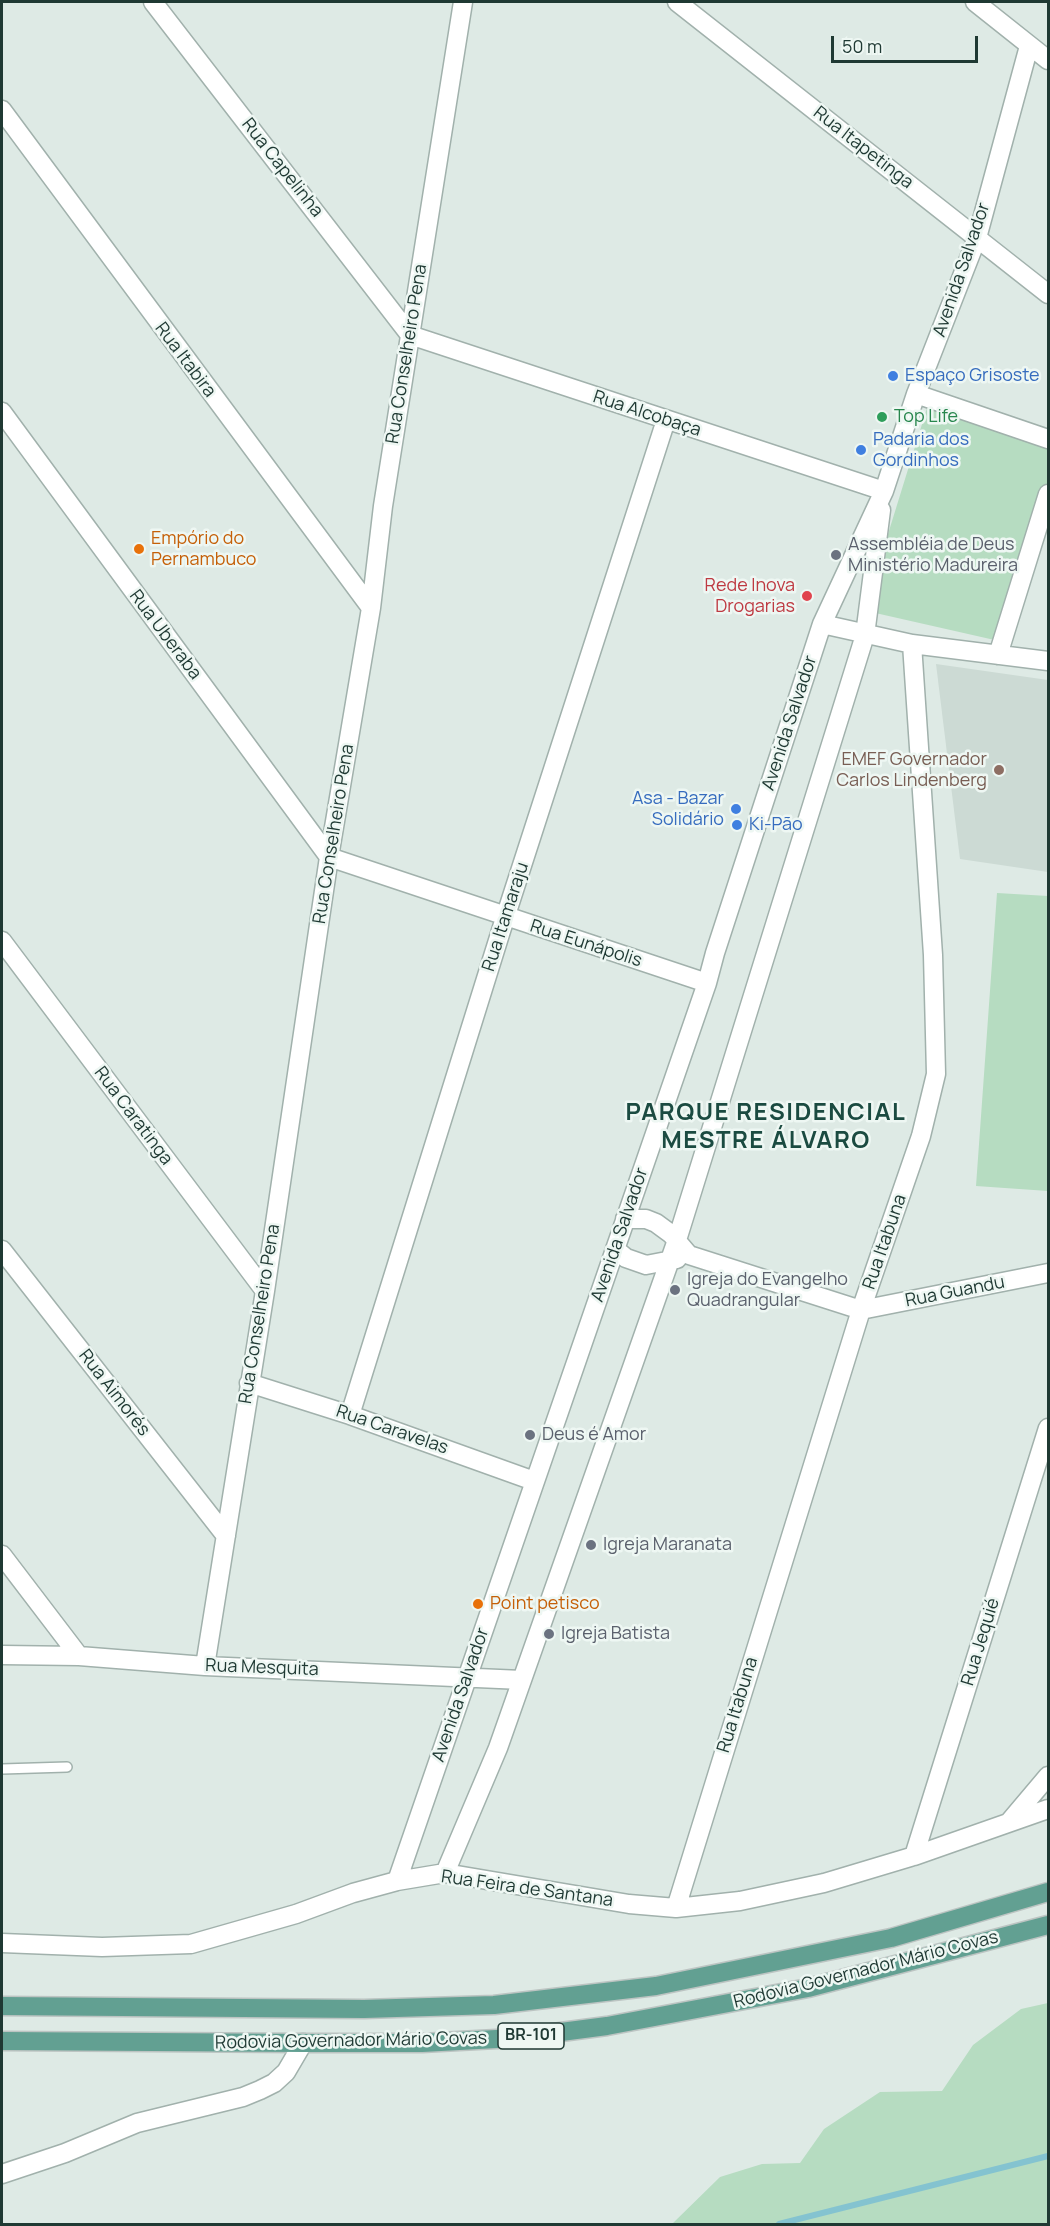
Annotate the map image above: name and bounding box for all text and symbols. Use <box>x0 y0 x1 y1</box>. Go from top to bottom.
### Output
scale bar <box>834 24 981 62</box>
text: 50 m <box>842 34 882 58</box>
street label: Rua Itapetinga <box>809 102 917 194</box>
street label: Rua Capelinha <box>237 114 327 222</box>
street label: Avenida Salvador <box>929 200 995 340</box>
street label: Rua Conselheiro Pena <box>382 263 432 445</box>
street label: Rua Itabira <box>150 318 220 402</box>
place label: Espaço Grisoste <box>905 365 1040 387</box>
marker: Espaço Grisoste <box>886 369 900 383</box>
street label: Rua Alcobaça <box>590 386 704 442</box>
place label: Top Life <box>894 406 958 428</box>
marker: Top Life <box>875 410 889 424</box>
place label: Padaria dos Gordinhos <box>873 429 969 472</box>
marker: Padaria dos Gordinhos <box>854 443 868 457</box>
place label: Empório do Pernambuco <box>151 528 256 570</box>
place label: Assembléia de Deus Ministério Madureira <box>848 534 1018 576</box>
marker: Empório do Pernambuco <box>132 542 146 556</box>
marker: Assembléia de Deus Ministério Madureira <box>829 548 843 562</box>
place label: Rede Inova Drogarias <box>705 575 795 618</box>
street label: Rua Uberaba <box>124 586 206 684</box>
marker: Rede Inova Drogarias <box>800 589 814 603</box>
street label: Avenida Salvador <box>758 653 822 793</box>
street label: Rua Conselheiro Pena <box>309 743 359 925</box>
place label: EMEF Governador Carlos Lindenberg <box>836 749 987 792</box>
marker: EMEF Governador Carlos Lindenberg <box>992 763 1006 777</box>
place label: Asa - Bazar Solidário <box>632 788 724 830</box>
marker: Asa - Bazar Solidário <box>729 802 743 816</box>
place label: Ki-Pão <box>749 814 803 836</box>
marker: Ki-Pão <box>730 818 744 832</box>
street label: Rua Itamaraju <box>478 860 534 974</box>
street label: Rua Eunápolis <box>527 916 645 972</box>
street label: Rua Caratinga <box>89 1063 177 1169</box>
district label: PARQUE RESIDENCIAL MESTRE ÁLVARO <box>626 1099 906 1155</box>
street label: Avenida Salvador <box>587 1165 653 1305</box>
street label: Rua Itabuna <box>859 1192 911 1292</box>
street label: Rua Conselheiro Pena <box>235 1223 285 1405</box>
place label: Igreja do Evangelho Quadrangular <box>687 1269 848 1312</box>
street label: Rua Guandu <box>903 1272 1007 1312</box>
marker: Igreja do Evangelho Quadrangular <box>668 1283 682 1297</box>
street label: Rua Aimorés <box>74 1346 154 1440</box>
street label: Rua Caravelas <box>333 1401 451 1459</box>
place label: Deus é Amor <box>542 1424 646 1446</box>
marker: Deus é Amor <box>523 1428 537 1442</box>
place label: Igreja Maranata <box>603 1534 732 1556</box>
marker: Igreja Maranata <box>584 1538 598 1552</box>
place label: Point petisco <box>490 1593 600 1615</box>
street label: Rua Jequié <box>957 1596 1005 1688</box>
marker: Point petisco <box>471 1597 485 1611</box>
place label: Igreja Batista <box>561 1623 670 1645</box>
street label: Avenida Salvador <box>428 1625 494 1765</box>
marker: Igreja Batista <box>542 1627 556 1641</box>
street label: Rua Itabuna <box>713 1654 763 1756</box>
street label: Rua Mesquita <box>205 1655 319 1681</box>
street label: Rua Feira de Santana <box>440 1866 614 1912</box>
street label: Rodovia Governador Mário Covas <box>731 1927 1001 2013</box>
road number: BR-101 <box>498 2023 564 2049</box>
street label: Rodovia Governador Mário Covas <box>215 2028 487 2054</box>

